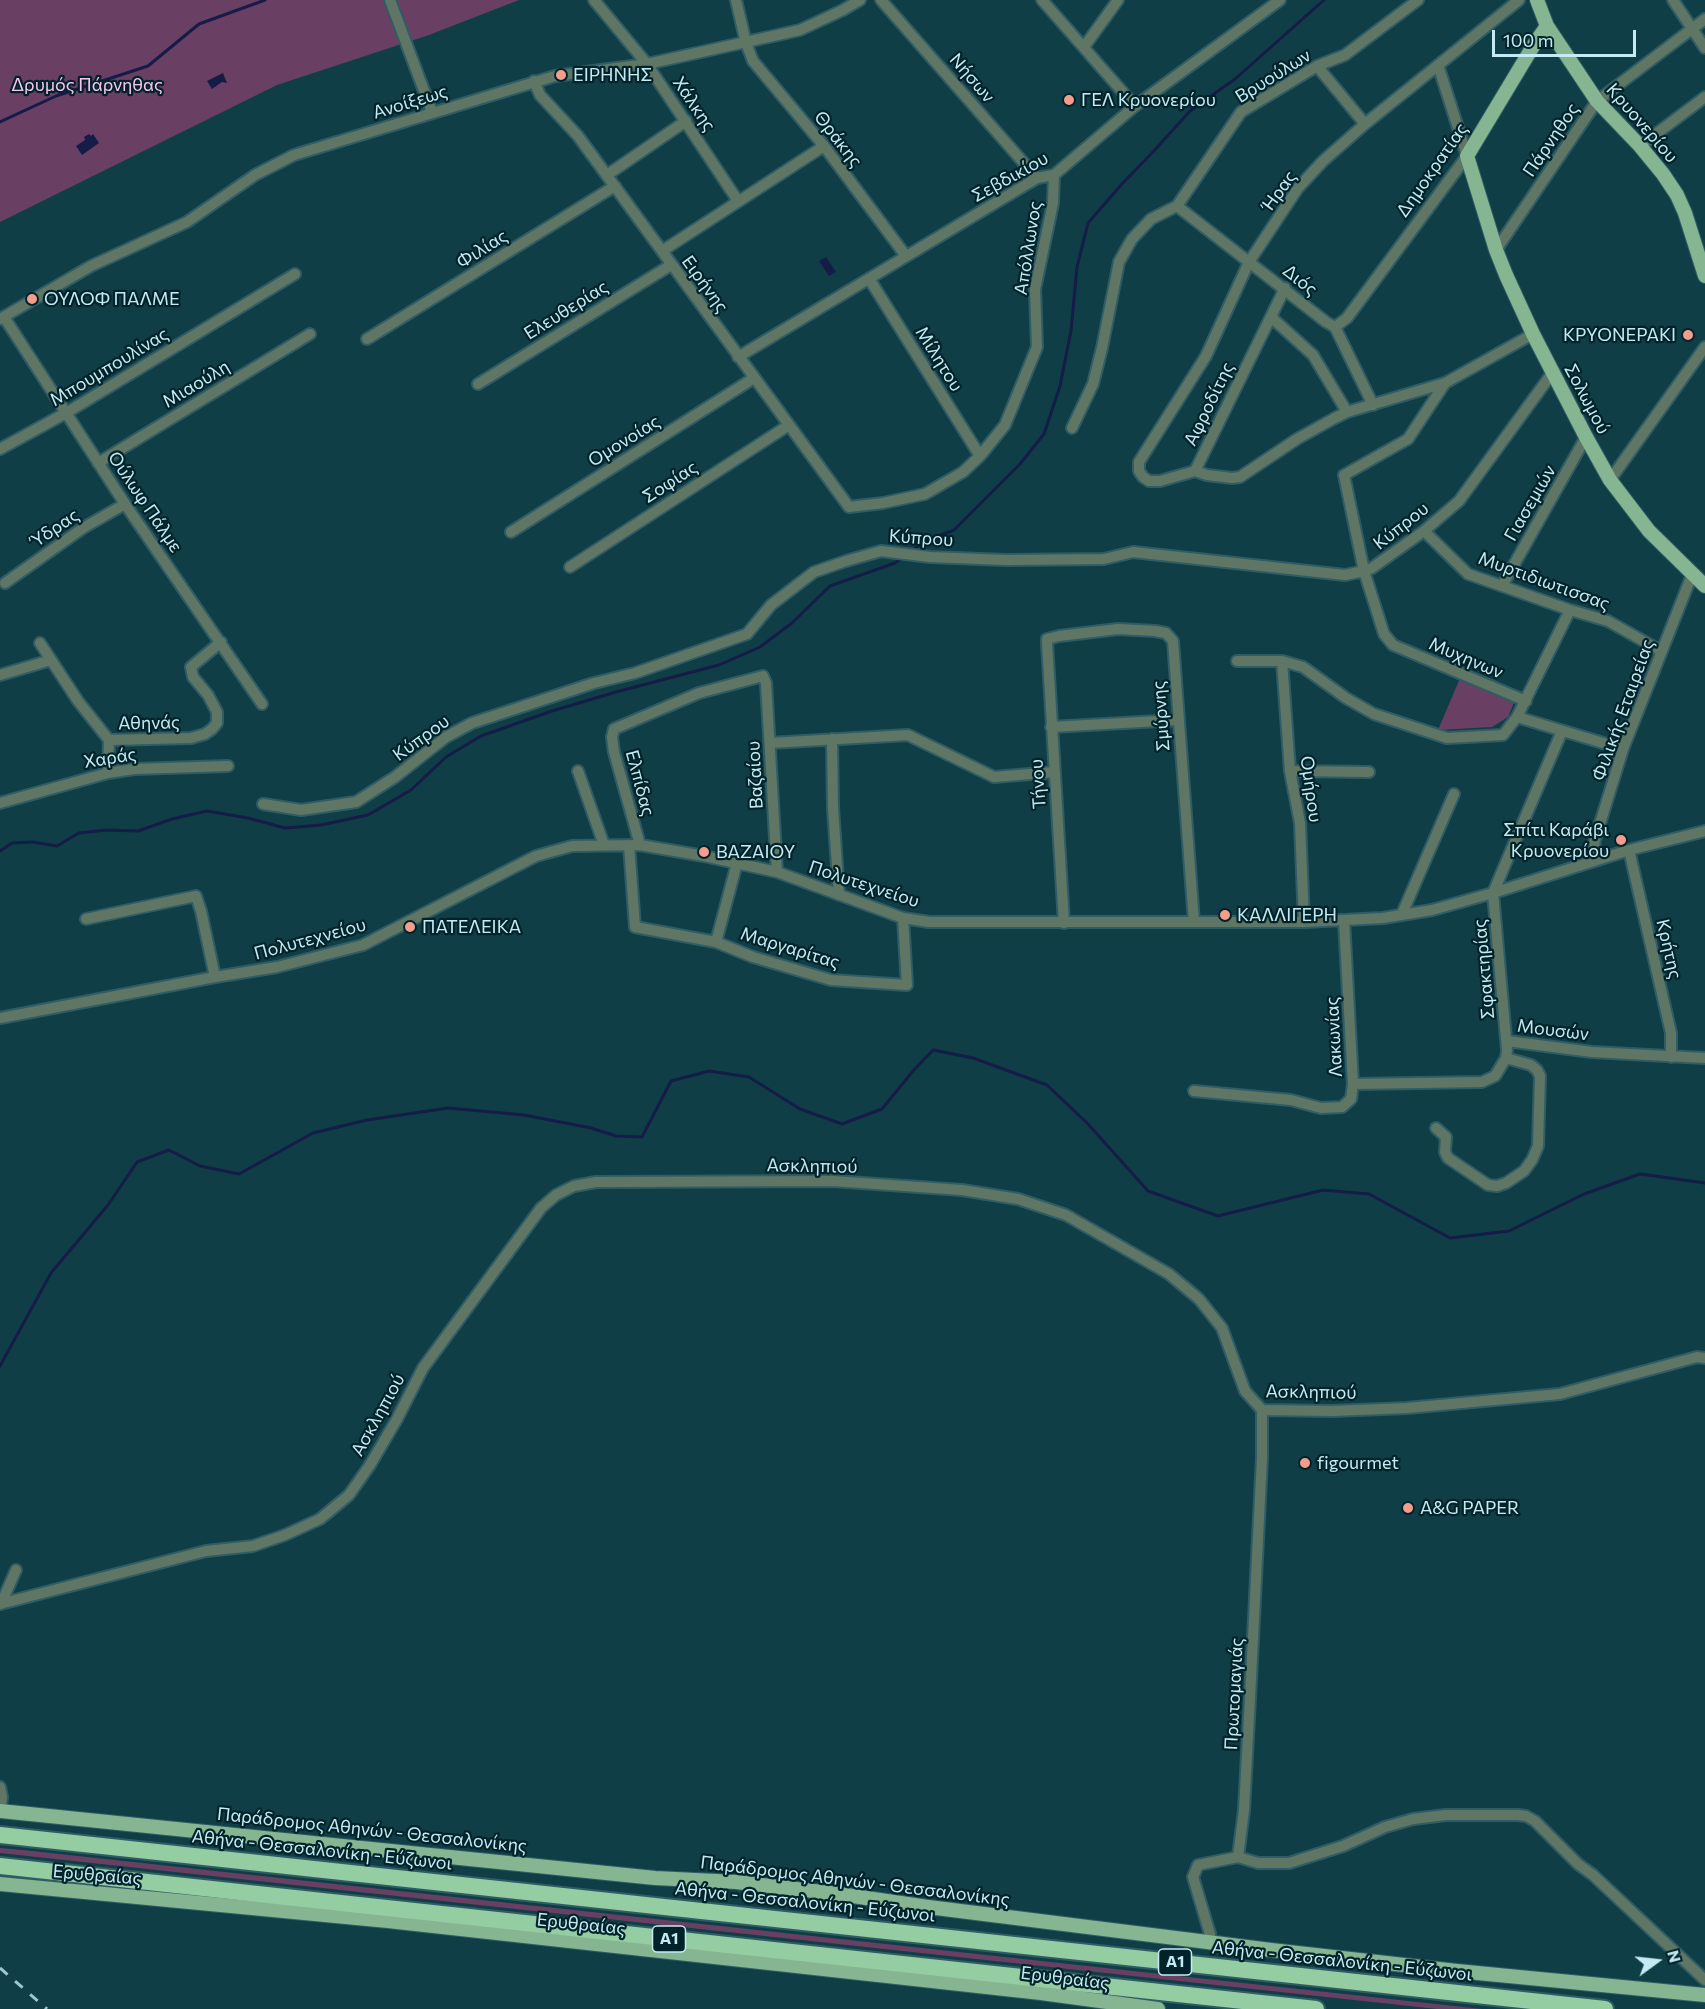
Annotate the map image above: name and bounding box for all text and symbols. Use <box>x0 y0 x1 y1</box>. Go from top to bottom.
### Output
scale bar <box>1495 18 1639 56</box>
text: 100 m <box>1503 29 1553 51</box>
street label: Βρυούλων <box>1231 44 1315 108</box>
street label: Νήσων <box>945 49 999 107</box>
place label: ΕΙΡΗΝΗΣ <box>573 64 652 86</box>
marker: ΕΙΡΗΝΗΣ <box>554 68 568 82</box>
street label: Χάλκης <box>668 73 720 135</box>
park label: Δρυμός Πάρνηθας <box>11 74 163 96</box>
street label: Κρυονερίου <box>1602 79 1682 167</box>
street label: Ανοίξεως <box>370 80 450 124</box>
place label: ΓΕΛ Κρυονερίου <box>1081 89 1216 111</box>
marker: ΓΕΛ Κρυονερίου <box>1062 93 1076 107</box>
street label: Πάρνηθος <box>1518 99 1584 181</box>
street label: Θράκης <box>809 107 867 171</box>
street label: Δημοκρατίας <box>1392 119 1472 221</box>
street label: Σεβδικίου <box>968 147 1052 207</box>
street label: Ήρας <box>1257 167 1301 215</box>
street label: Απόλλωνος <box>1010 200 1046 296</box>
street label: Φιλίας <box>453 225 511 273</box>
street label: Ειρήνης <box>677 251 733 317</box>
street label: Διός <box>1278 260 1322 300</box>
street label: Ελευθερίας <box>520 276 612 344</box>
place label: ΟΥΛΟΦ ΠΑΛΜΕ <box>44 288 180 310</box>
marker: ΟΥΛΟΦ ΠΑΛΜΕ <box>25 292 39 306</box>
street label: Μπουμπουλίνας <box>46 323 172 411</box>
street label: Μίλητου <box>911 323 967 395</box>
place label: ΚΡΥΟΝΕΡΑΚΙ <box>1563 324 1676 346</box>
marker: ΚΡΥΟΝΕΡΑΚΙ <box>1681 328 1695 342</box>
street label: Μιαούλη <box>159 356 233 412</box>
street label: Αφροδίτης <box>1179 359 1239 449</box>
street label: Σολωμού <box>1560 360 1614 438</box>
street label: Ομονοίας <box>584 411 664 471</box>
street label: Ούλωφ Πάλμε <box>103 447 187 557</box>
street label: Σοφίας <box>639 456 701 508</box>
street label: Γιασεμιών <box>1500 461 1560 545</box>
street label: Κύπρου <box>1369 498 1433 554</box>
street label: Ύδρας <box>27 504 83 552</box>
street label: Κύπρου <box>888 525 954 551</box>
street label: Μυρτιδιωτισσας <box>1475 547 1613 615</box>
street label: Μυχηνων <box>1426 633 1506 683</box>
street label: Φιλικής Εταιρείας <box>1587 636 1659 784</box>
street label: Σμύρνης <box>1148 680 1174 752</box>
street label: Κύπρου <box>389 710 453 766</box>
street label: Αθηνάς <box>118 712 180 734</box>
street label: Βαζαίου <box>742 740 768 810</box>
street label: Χαράς <box>82 743 138 773</box>
street label: Ελπίδας <box>621 748 659 818</box>
street label: Ομήρου <box>1296 754 1326 824</box>
street label: Τήνου <box>1025 758 1051 810</box>
place label: Σπίτι Καράβι Κρυονερίου <box>1503 819 1609 862</box>
marker: Σπίτι Καράβι Κρυονερίου <box>1614 833 1628 847</box>
place label: ΒΑΖΑΙΟΥ <box>716 841 795 863</box>
marker: ΒΑΖΑΙΟΥ <box>697 845 711 859</box>
street label: Πολυτεχνείου <box>806 856 922 912</box>
place label: ΚΑΛΛΙΓΕΡΗ <box>1237 904 1337 926</box>
marker: ΚΑΛΛΙΓΕΡΗ <box>1218 908 1232 922</box>
street label: Πολυτεχνείου <box>252 914 368 964</box>
place label: ΠΑΤΕΛΕΙΚΑ <box>422 916 521 938</box>
street label: Κρήτης <box>1652 917 1686 981</box>
street label: Σφακτηρίας <box>1469 918 1499 1020</box>
marker: ΠΑΤΕΛΕΙΚΑ <box>403 920 417 934</box>
street label: Μαργαρίτας <box>738 923 842 973</box>
street label: Λακωνίας <box>1321 996 1347 1078</box>
street label: Μουσών <box>1516 1015 1590 1045</box>
street label: Ασκληπιού <box>766 1154 858 1178</box>
street label: Ασκληπιού <box>347 1370 409 1460</box>
street label: Ασκληπιού <box>1265 1380 1357 1404</box>
place label: figourmet <box>1317 1452 1399 1474</box>
marker: figourmet <box>1298 1456 1312 1470</box>
place label: A&G PAPER <box>1420 1497 1519 1519</box>
marker: A&G PAPER <box>1401 1501 1415 1515</box>
street label: Πρωτομαγιάς <box>1220 1637 1248 1751</box>
street label: Παράδρομος Αθηνών - Θεσσαλονίκης <box>216 1803 528 1857</box>
street label: Αθήνα - Θεσσαλονίκη - Εύζωνοι <box>191 1826 453 1874</box>
street label: Παράδρομος Αθηνών - Θεσσαλονίκης <box>699 1851 1011 1911</box>
street label: Ερυθραίας <box>52 1860 142 1890</box>
street label: Αθήνα - Θεσσαλονίκη - Εύζωνοι <box>674 1878 936 1926</box>
street label: Ερυθραίας <box>536 1909 626 1939</box>
road number: Α1 <box>652 1926 686 1952</box>
north arrow <box>1627 1931 1687 1991</box>
street label: Αθήνα - Θεσσαλονίκη - Εύζωνοι <box>1211 1937 1473 1985</box>
text: N <box>1664 1948 1686 1964</box>
road number: Α1 <box>1158 1949 1192 1975</box>
street label: Ερυθραίας <box>1020 1962 1110 1994</box>

